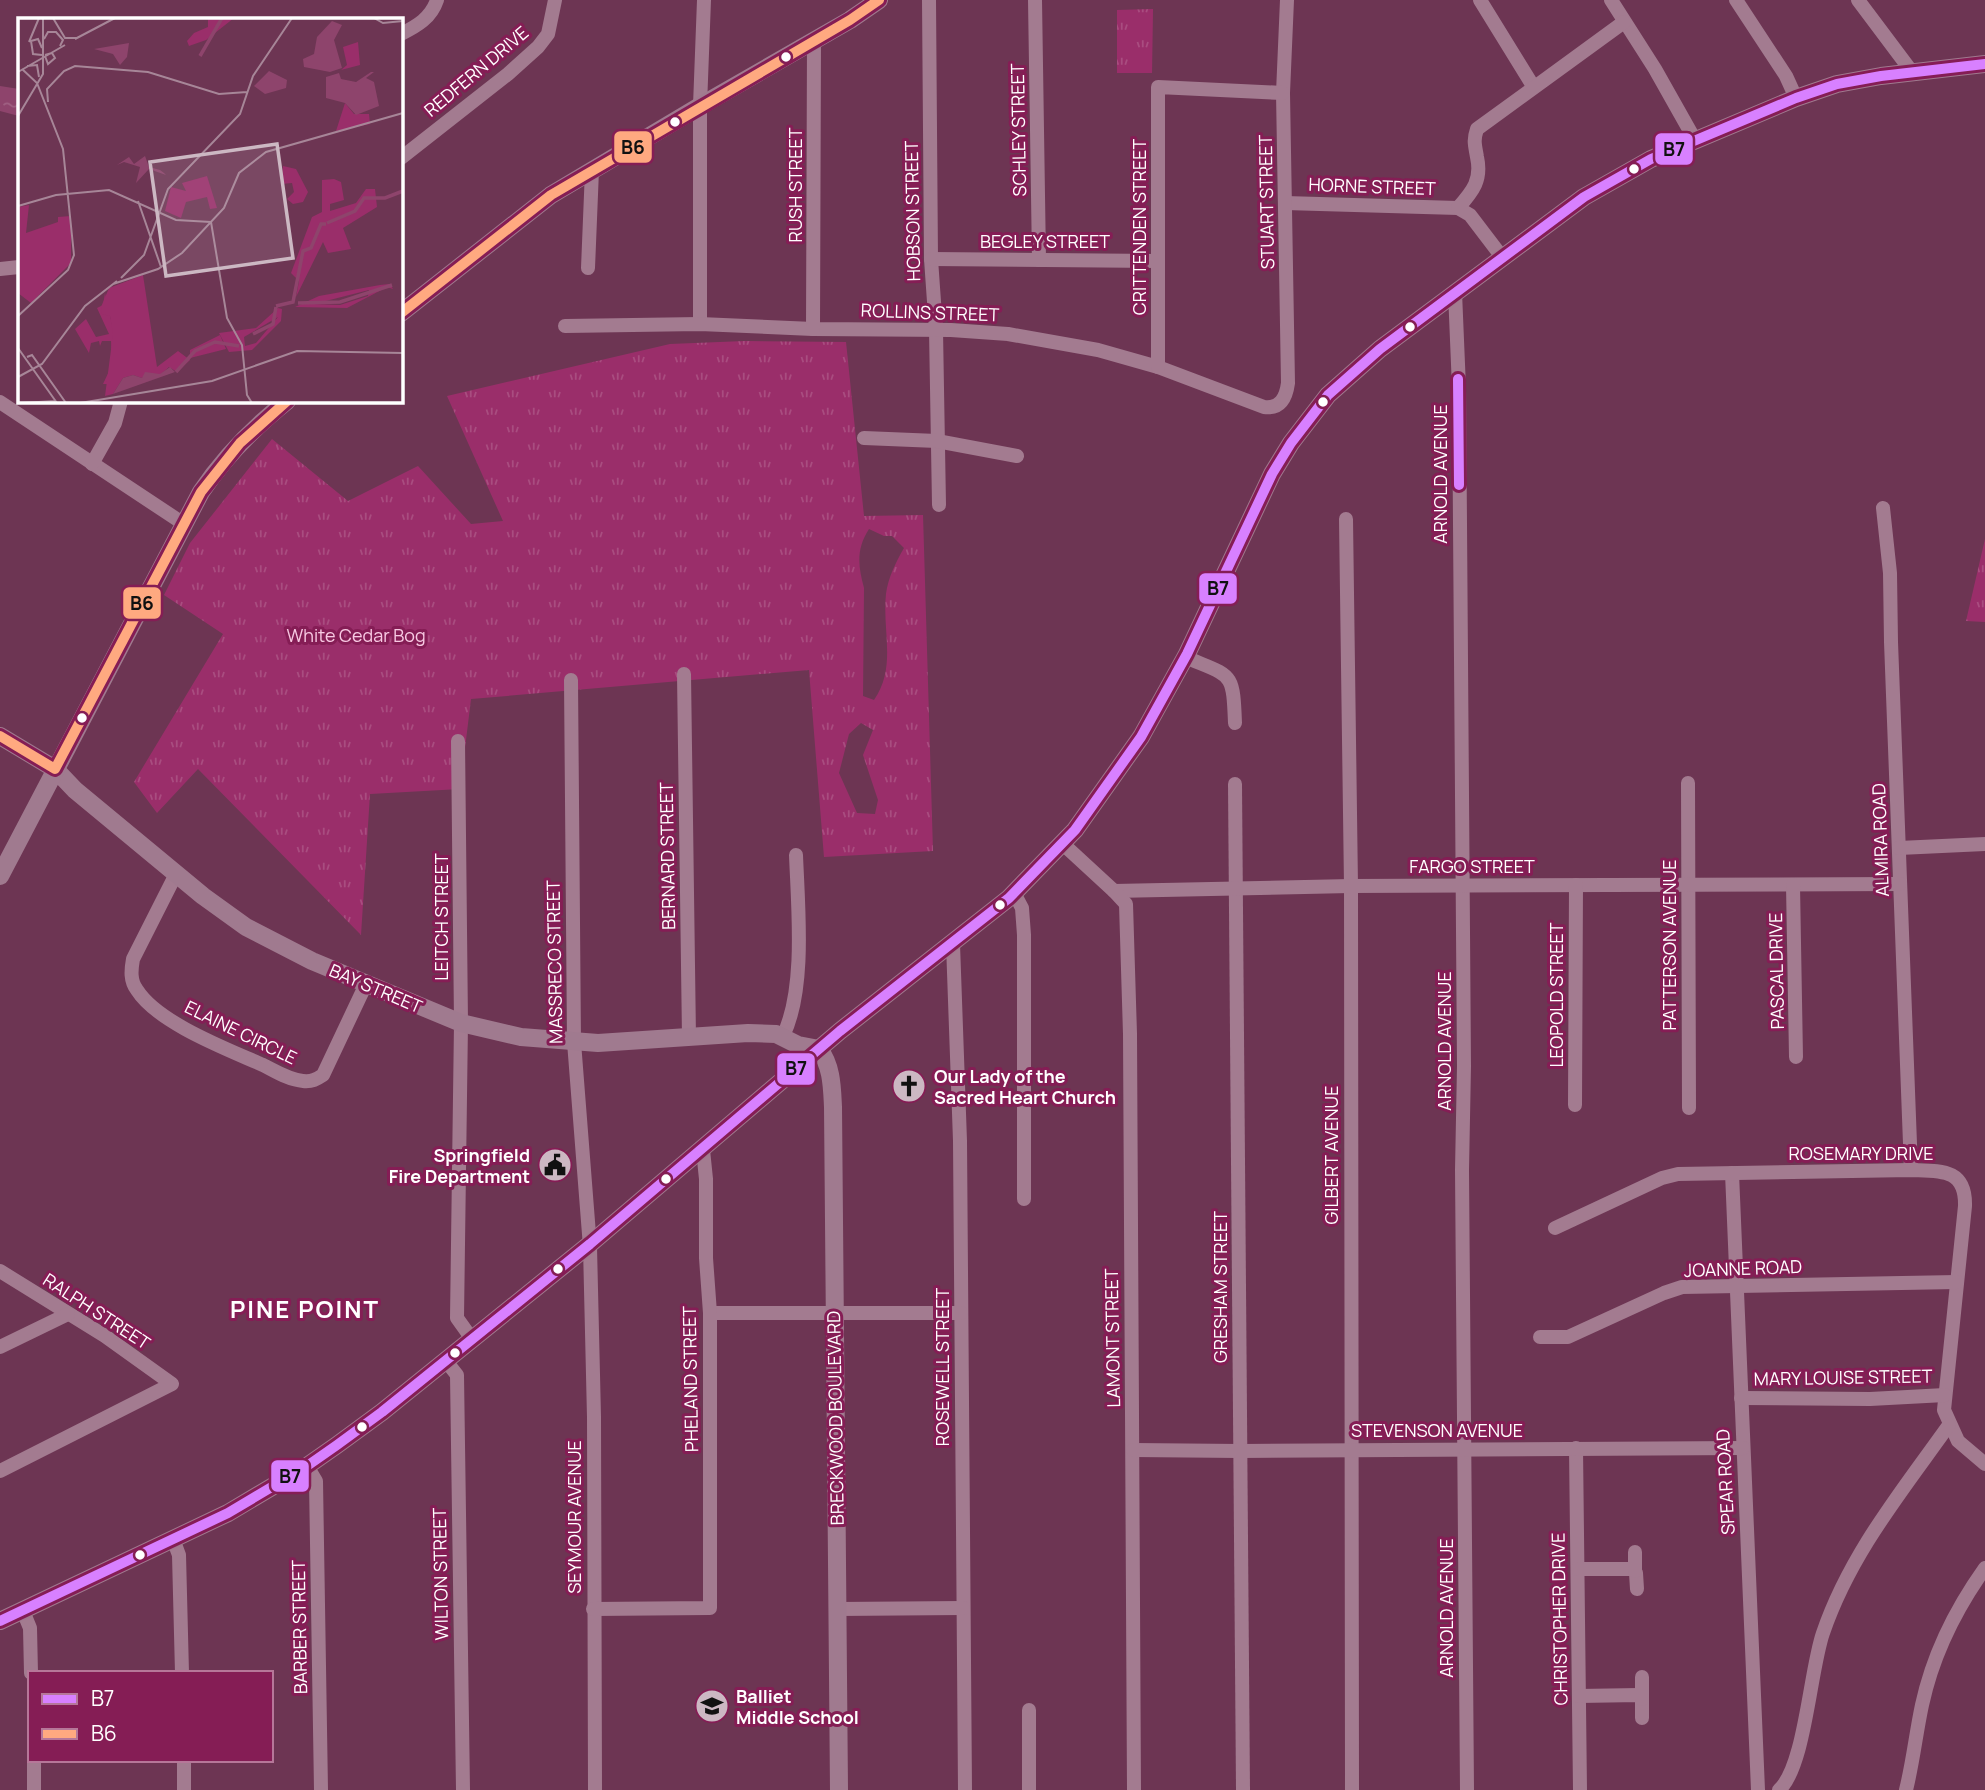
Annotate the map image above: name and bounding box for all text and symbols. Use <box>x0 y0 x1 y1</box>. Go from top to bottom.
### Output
inset map <box>18 18 402 402</box>
street label: REDFERN DRIVE <box>419 20 533 122</box>
unlabelled marker <box>779 50 793 64</box>
street label: SCHLEY STREET <box>1005 63 1031 197</box>
unlabelled marker <box>668 115 682 129</box>
street label: RUSH STREET <box>783 127 807 242</box>
line badge: B6 <box>613 130 653 164</box>
line badge: B7 <box>1654 132 1694 166</box>
text: B6 <box>621 134 645 160</box>
street label: STUART STREET <box>1253 134 1279 270</box>
text: B7 <box>1663 136 1685 162</box>
street label: CRITTENDEN STREET <box>1127 139 1151 315</box>
street label: HOBSON STREET <box>899 140 925 282</box>
unlabelled marker <box>1627 162 1641 176</box>
street label: HORNE STREET <box>1308 172 1436 200</box>
street label: BEGLEY STREET <box>980 229 1110 253</box>
street label: ROLLINS STREET <box>860 298 1000 326</box>
unlabelled marker <box>1403 320 1417 334</box>
unlabelled marker <box>1316 395 1330 409</box>
street label: ARNOLD AVENUE <box>1428 404 1452 544</box>
line badge: B7 <box>1198 572 1238 605</box>
text: B7 <box>1207 575 1229 601</box>
line badge: B6 <box>122 586 162 620</box>
text: B6 <box>130 590 154 616</box>
park label: White Cedar Bog <box>286 623 426 647</box>
unlabelled marker <box>75 711 89 725</box>
street label: BERNARD STREET <box>654 782 680 930</box>
street label: ALMIRA ROAD <box>1866 783 1894 897</box>
street label: LEITCH STREET <box>429 853 453 981</box>
street label: FARGO STREET <box>1409 854 1535 878</box>
street label: PATTERSON AVENUE <box>1657 860 1681 1030</box>
street label: MASSRECO STREET <box>541 880 567 1044</box>
unlabelled marker <box>993 898 1007 912</box>
street label: PASCAL DRIVE <box>1763 912 1789 1030</box>
street label: LEOPOLD STREET <box>1544 922 1568 1068</box>
street label: BAY STREET <box>326 958 426 1018</box>
street label: ARNOLD AVENUE <box>1432 971 1456 1111</box>
street label: ELAINE CIRCLE <box>181 995 301 1069</box>
line badge: B7 <box>776 1052 816 1086</box>
text: B7 <box>785 1055 807 1081</box>
place label: Our Lady of the Sacred Heart Church <box>934 1064 1116 1109</box>
church icon: Our Lady of the Sacred Heart Church <box>890 1067 928 1105</box>
street label: GILBERT AVENUE <box>1319 1085 1343 1225</box>
street label: ROSEMARY DRIVE <box>1788 1141 1934 1165</box>
place label: Springfield Fire Department <box>389 1143 530 1188</box>
public building icon: Springfield Fire Department <box>536 1146 574 1184</box>
unlabelled marker <box>659 1172 673 1186</box>
street label: GRESHAM STREET <box>1208 1211 1232 1363</box>
street label: JOANNE ROAD <box>1683 1254 1803 1282</box>
unlabelled marker <box>551 1262 565 1276</box>
street label: RALPH STREET <box>39 1267 155 1355</box>
street label: LAMONT STREET <box>1099 1268 1125 1408</box>
street label: ROSEWELL STREET <box>930 1288 954 1446</box>
district label: PINE POINT <box>230 1292 380 1325</box>
street label: PHELAND STREET <box>677 1305 703 1452</box>
street label: BRECKWOOD BOULEVARD <box>821 1311 849 1525</box>
unlabelled marker <box>448 1346 462 1360</box>
street label: MARY LOUISE STREET <box>1753 1363 1933 1391</box>
street label: STEVENSON AVENUE <box>1351 1418 1523 1442</box>
unlabelled marker <box>355 1420 369 1434</box>
street label: SPEAR ROAD <box>1710 1428 1740 1536</box>
street label: SEYMOUR AVENUE <box>562 1440 586 1594</box>
line badge: B7 <box>270 1459 310 1493</box>
text: B7 <box>279 1463 301 1489</box>
street label: WILTON STREET <box>427 1507 453 1640</box>
street label: CHRISTOPHER DRIVE <box>1545 1532 1573 1706</box>
street label: ARNOLD AVENUE <box>1434 1538 1458 1678</box>
unlabelled marker <box>133 1548 147 1562</box>
street label: BARBER STREET <box>286 1559 312 1694</box>
legend <box>28 1671 273 1762</box>
text: B7 <box>91 1684 114 1712</box>
place label: Balliet Middle School <box>736 1684 859 1729</box>
school or university icon: Balliet Middle School <box>693 1687 731 1725</box>
text: B6 <box>91 1719 117 1747</box>

